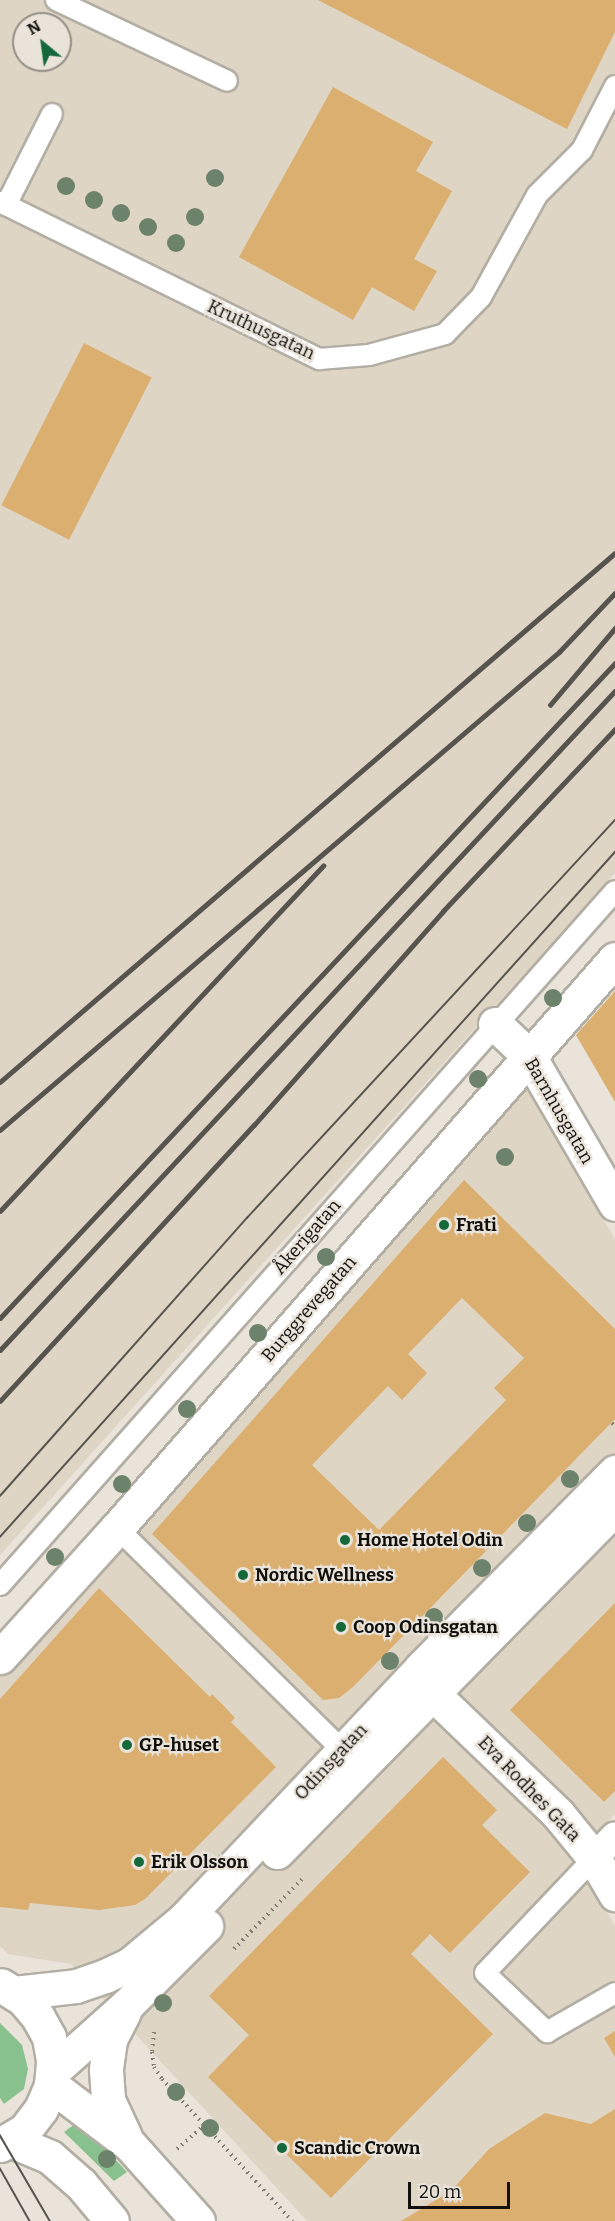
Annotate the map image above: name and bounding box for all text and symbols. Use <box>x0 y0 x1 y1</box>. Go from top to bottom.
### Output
north arrow <box>12 12 72 72</box>
text: N <box>24 16 44 39</box>
street label: Kruthusgatan <box>204 296 318 364</box>
street label: Barnhusgatan <box>520 1054 598 1168</box>
street label: Åkerigatan <box>269 1195 345 1279</box>
place label: Frati <box>456 1214 497 1236</box>
marker: Frati <box>437 1218 451 1232</box>
street label: Burggrevegatan <box>257 1252 361 1366</box>
place label: Home Hotel Odin <box>357 1529 503 1551</box>
marker: Home Hotel Odin <box>338 1533 352 1547</box>
place label: Nordic Wellness <box>255 1564 394 1586</box>
marker: Nordic Wellness <box>236 1568 250 1582</box>
place label: Coop Odinsgatan <box>353 1616 498 1638</box>
marker: Coop Odinsgatan <box>334 1620 348 1634</box>
street label: Odinsgatan <box>290 1719 372 1805</box>
street label: Eva Rodhes Gata <box>473 1732 585 1846</box>
place label: GP-huset <box>139 1734 219 1756</box>
marker: GP-huset <box>120 1738 134 1752</box>
place label: Erik Olsson <box>151 1851 248 1873</box>
marker: Erik Olsson <box>132 1855 146 1869</box>
place label: Scandic Crown <box>294 2137 420 2159</box>
marker: Scandic Crown <box>275 2141 289 2155</box>
scale bar <box>411 2170 513 2208</box>
text: 20 m <box>419 2181 461 2203</box>

